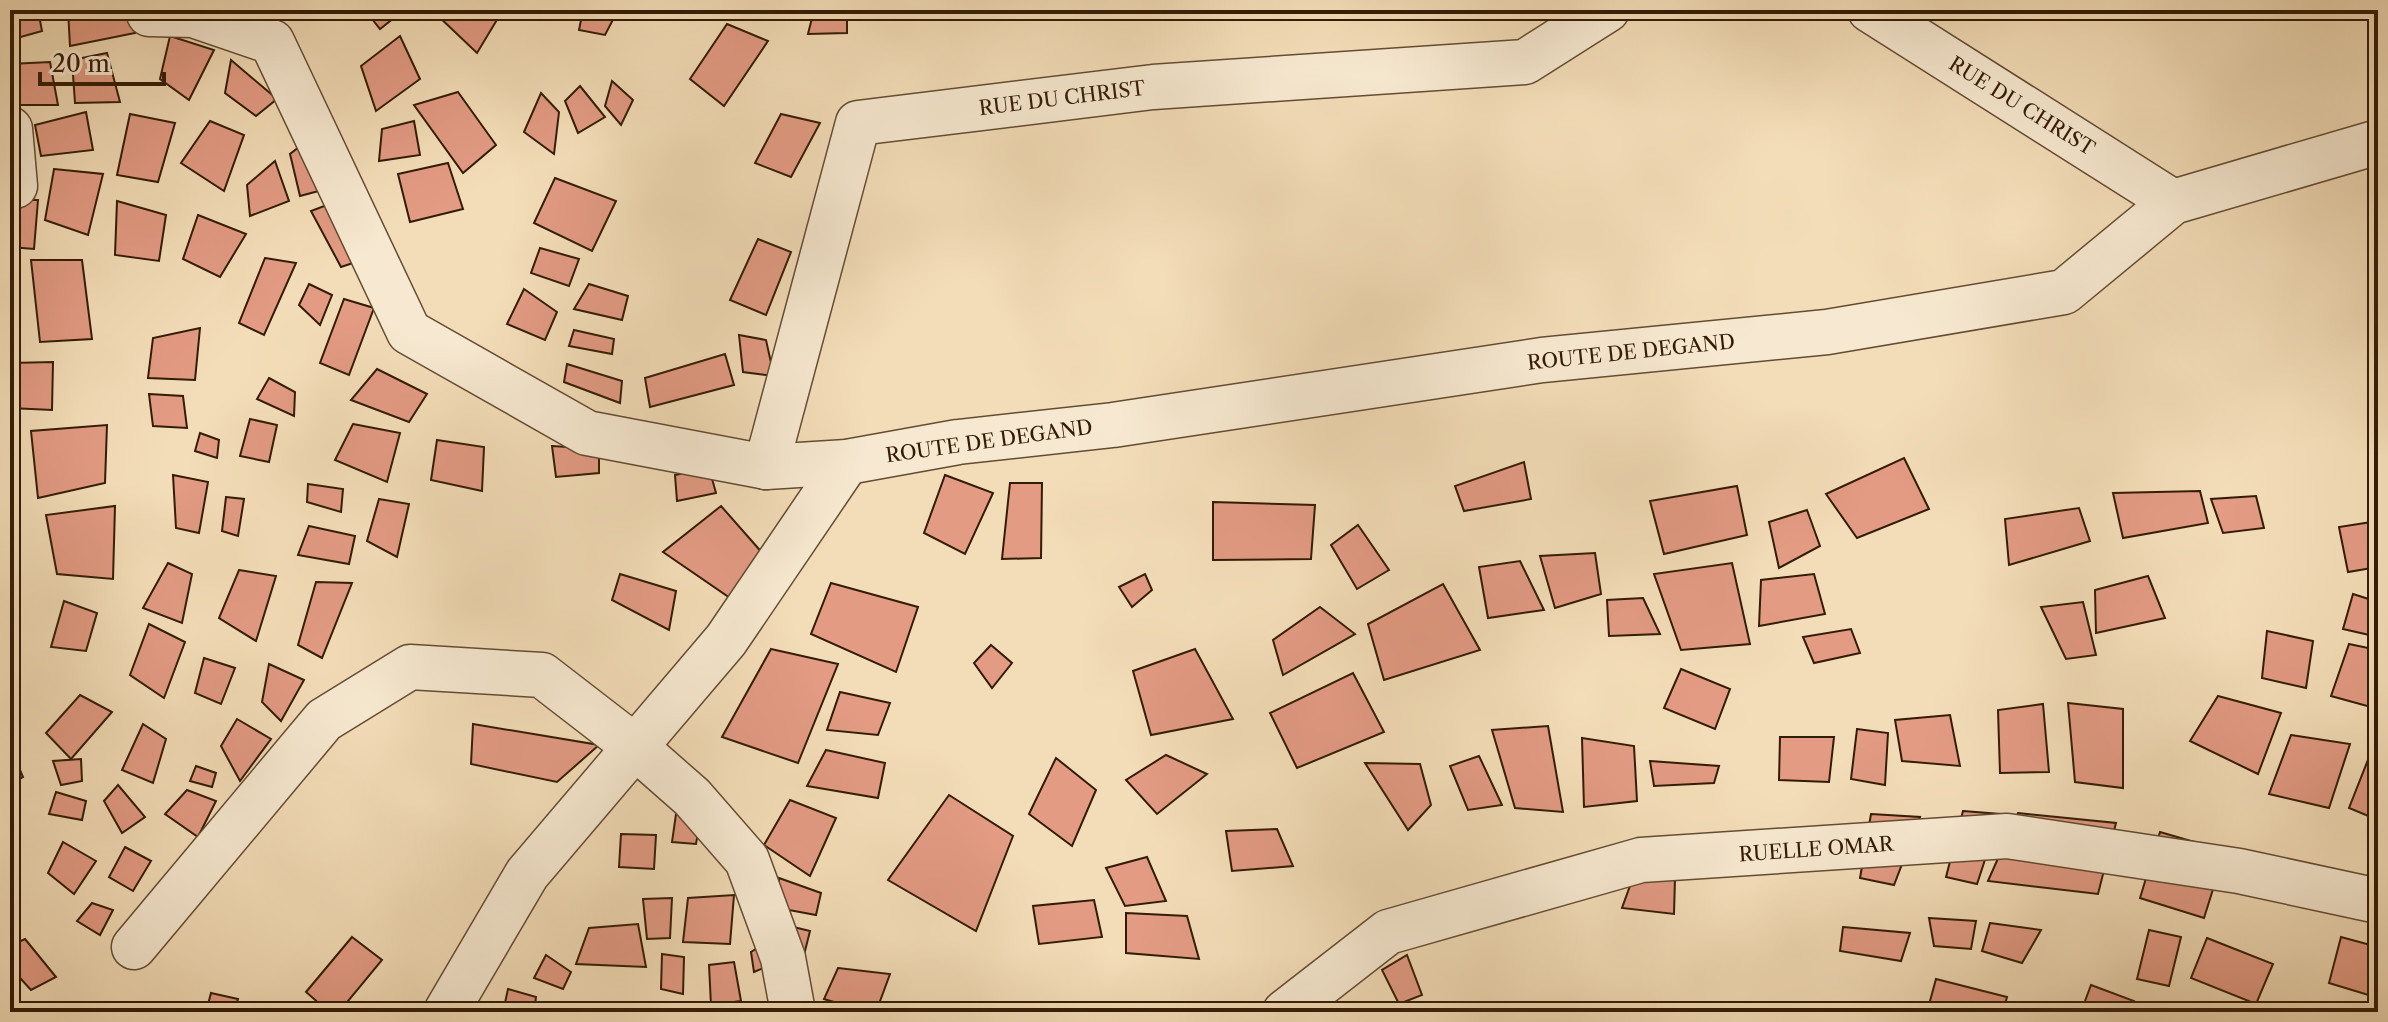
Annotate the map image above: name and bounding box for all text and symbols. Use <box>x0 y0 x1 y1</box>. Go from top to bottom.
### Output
scale bar <box>40 36 164 86</box>
text: 20 m <box>52 49 110 78</box>
street label: RUE DU CHRIST <box>1945 51 2099 161</box>
street label: RUE DU CHRIST <box>977 76 1147 120</box>
street label: ROUTE DE DEGAND <box>1526 329 1736 375</box>
street label: ROUTE DE DEGAND <box>884 415 1094 467</box>
street label: RUELLE OMAR <box>1738 832 1896 866</box>

